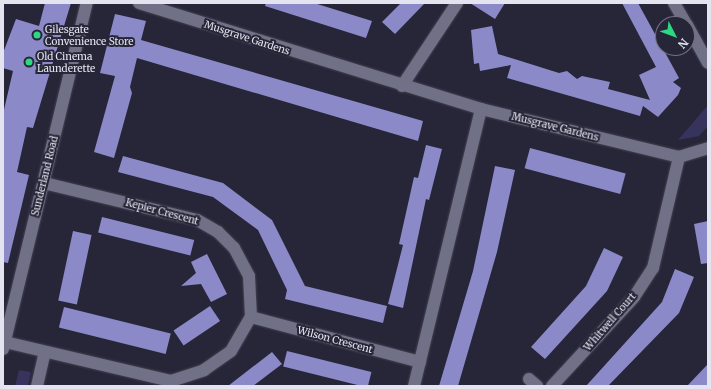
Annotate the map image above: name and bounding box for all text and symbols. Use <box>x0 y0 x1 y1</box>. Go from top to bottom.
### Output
north arrow <box>655 16 695 56</box>
street label: Musgrave Gardens <box>203 18 291 58</box>
place label: Gilesgate Convenience Store <box>45 23 134 46</box>
marker: Gilesgate Convenience Store <box>32 30 42 40</box>
text: N <box>675 35 691 51</box>
place label: Old Cinema Launderette <box>37 50 95 74</box>
marker: Old Cinema Launderette <box>24 57 34 67</box>
street label: Musgrave Gardens <box>510 110 600 144</box>
street label: Sunderland Road <box>29 135 61 217</box>
street label: Kepier Crescent <box>124 196 200 228</box>
street label: Whitwell Court <box>582 291 638 353</box>
street label: Wilson Crescent <box>296 324 374 356</box>

